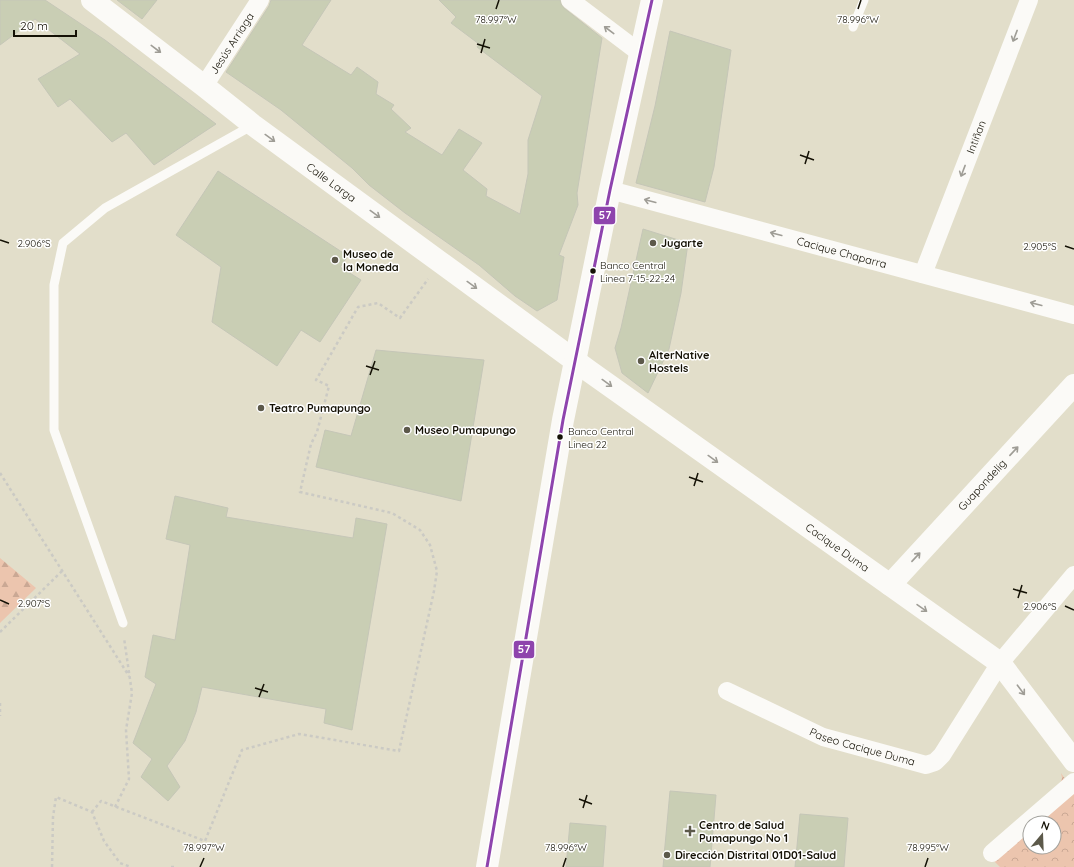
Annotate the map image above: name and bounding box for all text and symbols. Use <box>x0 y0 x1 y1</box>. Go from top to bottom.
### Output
street label: Jesús Arriaga <box>207 10 257 77</box>
scale bar <box>14 12 76 38</box>
text: 78.997°W <box>475 13 517 26</box>
text: 78.996°W <box>837 13 879 26</box>
text: 20 m <box>20 18 48 33</box>
one-way arrow <box>604 26 615 34</box>
one-way arrow <box>1010 30 1018 42</box>
one-way arrow <box>150 45 161 54</box>
street label: Intiñan <box>963 118 989 156</box>
one-way arrow <box>264 133 275 142</box>
street label: Calle Larga <box>304 160 359 205</box>
one-way arrow <box>958 164 966 176</box>
one-way arrow <box>644 196 657 204</box>
line badge: 57 <box>593 206 616 225</box>
text: 57 <box>599 208 611 222</box>
one-way arrow <box>369 210 380 218</box>
one-way arrow <box>769 230 782 237</box>
street label: Cacique Chaparra <box>795 234 888 271</box>
place label: Jugarte <box>661 236 704 250</box>
text: 2.906°S <box>17 237 51 250</box>
marker: Jugarte <box>648 238 658 248</box>
text: 2.905°S <box>1023 240 1057 253</box>
place label: Museo de la Moneda <box>343 247 399 274</box>
marker: Museo de la Moneda <box>330 255 340 265</box>
place label: Banco Central Linea 7-15-22-24 <box>600 259 675 285</box>
marker: Banco Central Linea 7-15-22-24 <box>588 266 598 276</box>
one-way arrow <box>466 281 477 289</box>
one-way arrow <box>1030 300 1043 308</box>
place label: AlterNative Hostels <box>649 348 710 375</box>
marker: AlterNative Hostels <box>636 356 646 366</box>
one-way arrow <box>601 379 612 387</box>
place label: Teatro Pumapungo <box>269 401 371 415</box>
marker: Teatro Pumapungo <box>256 403 266 413</box>
place label: Museo Pumapungo <box>415 423 516 437</box>
marker: Museo Pumapungo <box>402 425 412 435</box>
place label: Banco Central Linea 22 <box>568 425 634 451</box>
marker: Banco Central Linea 22 <box>555 432 565 442</box>
one-way arrow <box>1009 446 1018 456</box>
one-way arrow <box>707 455 718 463</box>
street label: Guapondelig <box>955 456 1009 514</box>
street label: Cacique Duma <box>803 520 872 575</box>
one-way arrow <box>911 552 920 562</box>
text: 2.907°S <box>18 597 51 610</box>
text: 2.906°S <box>1023 600 1057 613</box>
one-way arrow <box>916 604 927 612</box>
line badge: 57 <box>513 640 535 659</box>
text: 57 <box>518 642 530 656</box>
one-way arrow <box>1016 685 1025 696</box>
street label: Paseo Cacique Duma <box>807 725 917 769</box>
north arrow <box>1022 815 1062 855</box>
place label: Centro de Salud Pumapungo No 1 <box>699 818 788 845</box>
text: N <box>1039 818 1051 833</box>
marker: Centro de Salud Pumapungo No 1 <box>684 825 696 837</box>
text: 78.997°W <box>183 841 225 854</box>
text: 78.996°W <box>545 841 587 854</box>
text: 78.995°W <box>907 841 949 854</box>
place label: Dirección Distrital 01D01-Salud <box>675 848 836 862</box>
marker: Dirección Distrital 01D01-Salud <box>662 850 672 860</box>

